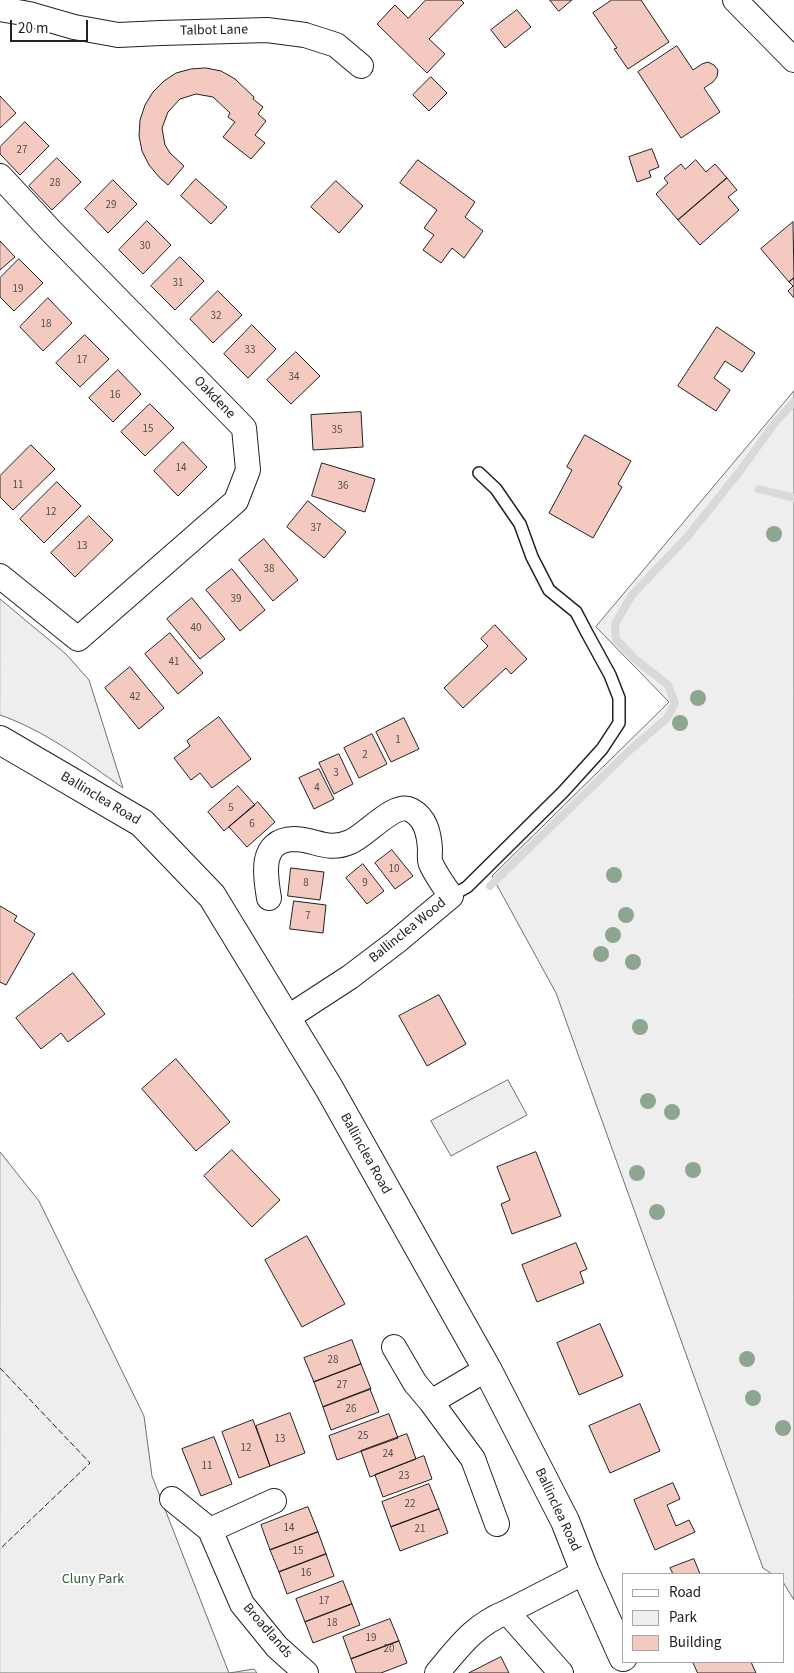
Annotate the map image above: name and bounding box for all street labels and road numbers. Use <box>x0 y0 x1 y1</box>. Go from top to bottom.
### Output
street label: Talbot Lane <box>180 22 248 40</box>
street label: Oakdene <box>190 373 238 423</box>
street label: Ballinclea Road <box>57 769 143 829</box>
street label: Ballinclea Wood <box>366 895 450 967</box>
street label: Ballinclea Road <box>336 1111 394 1197</box>
street label: Ballinclea Road <box>530 1466 584 1554</box>
street label: Broadlands <box>239 1600 295 1662</box>

